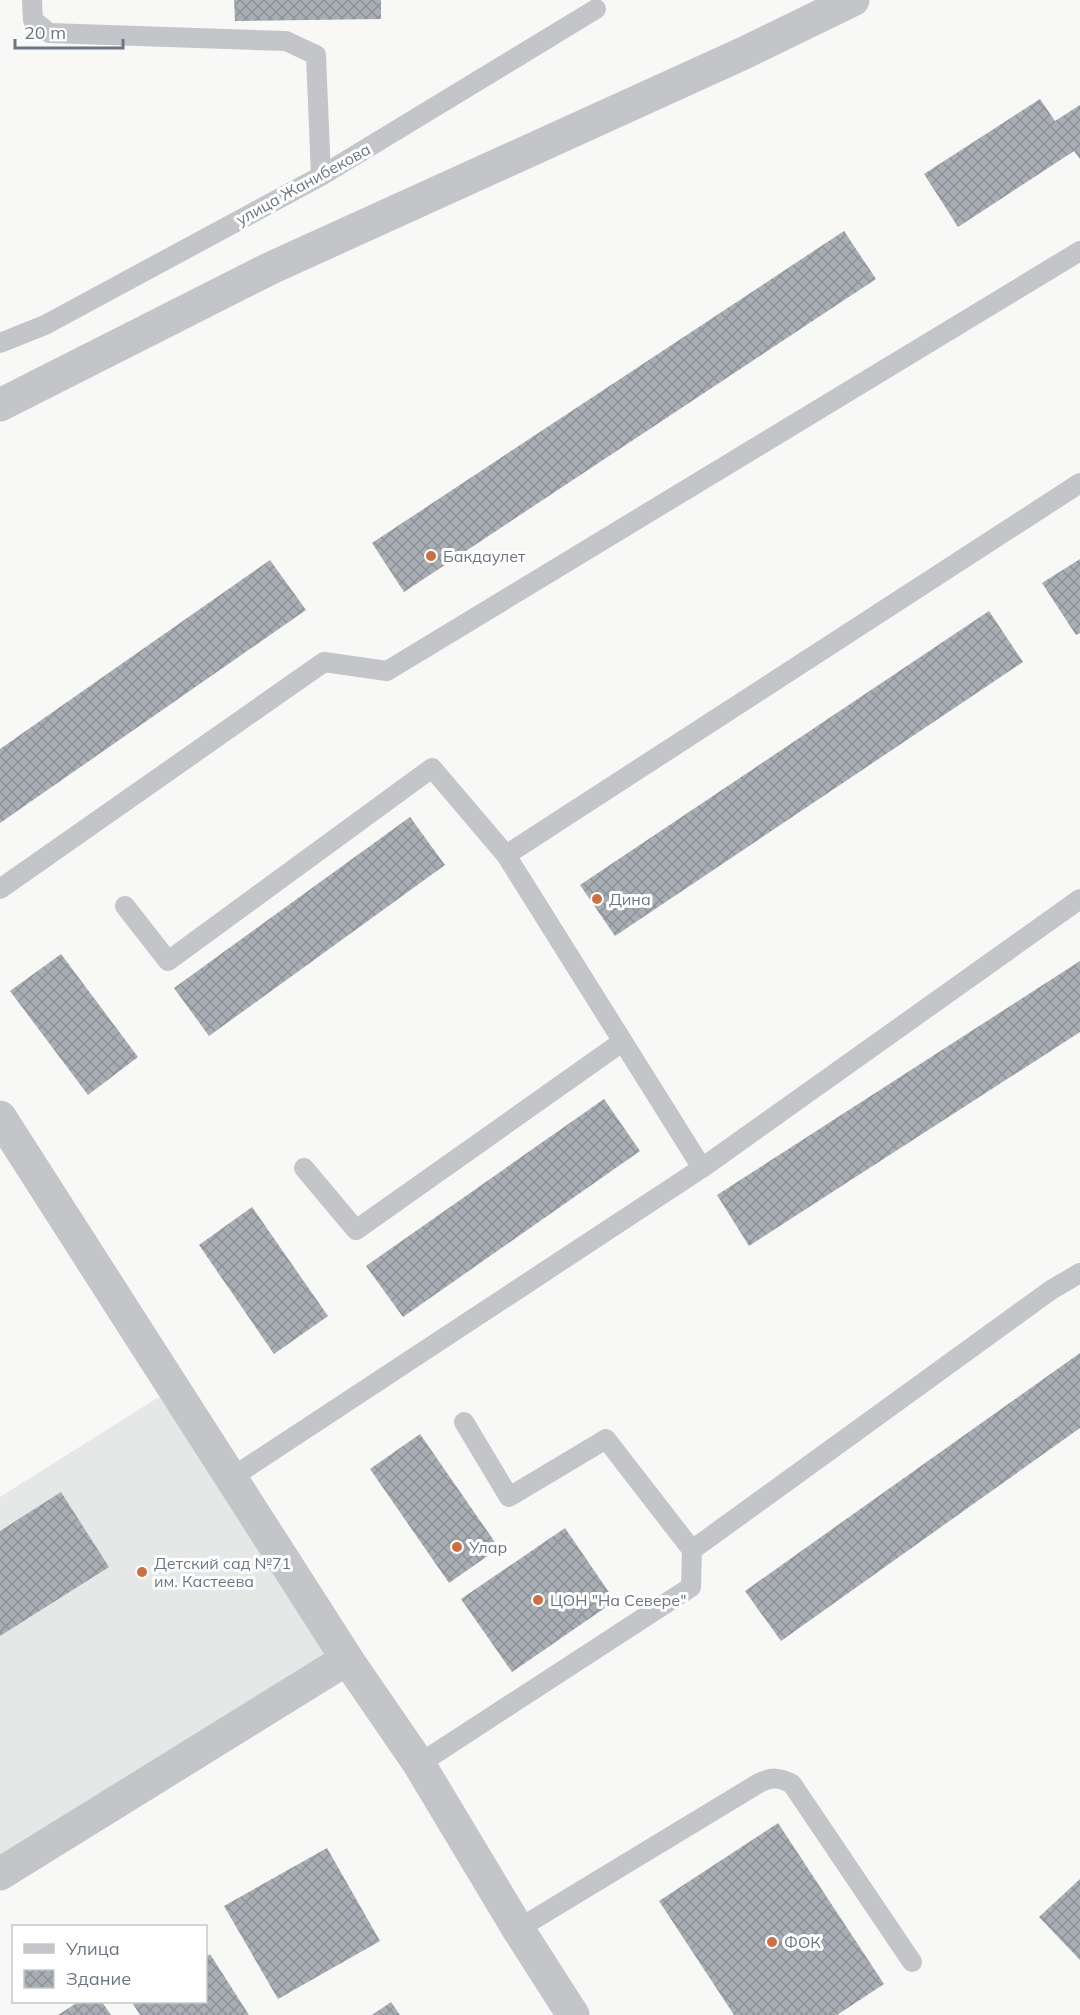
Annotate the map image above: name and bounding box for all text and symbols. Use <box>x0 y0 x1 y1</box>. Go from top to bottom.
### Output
scale bar <box>15 12 123 50</box>
text: 20 m <box>24 21 66 44</box>
street label: улица Жанибекова <box>232 139 374 229</box>
place label: Бакдаулет <box>443 546 526 566</box>
marker: Бакдаулет <box>424 549 438 563</box>
place label: Дина <box>609 889 651 909</box>
marker: Дина <box>590 892 604 906</box>
place label: Улар <box>468 1537 507 1557</box>
marker: Улар <box>450 1540 464 1554</box>
place label: Детский сад №71 им. Кастеева <box>154 1553 291 1591</box>
marker: Детский сад №71 им. Кастеева <box>135 1565 149 1579</box>
place label: ЦОН "На Севере" <box>550 1590 686 1610</box>
marker: ЦОН "На Севере" <box>531 1593 545 1607</box>
legend <box>12 1925 207 2003</box>
place label: ФОК <box>784 1932 821 1952</box>
marker: ФОК <box>765 1935 779 1949</box>
text: Улица <box>65 1937 120 1960</box>
text: Здание <box>66 1967 131 1990</box>

